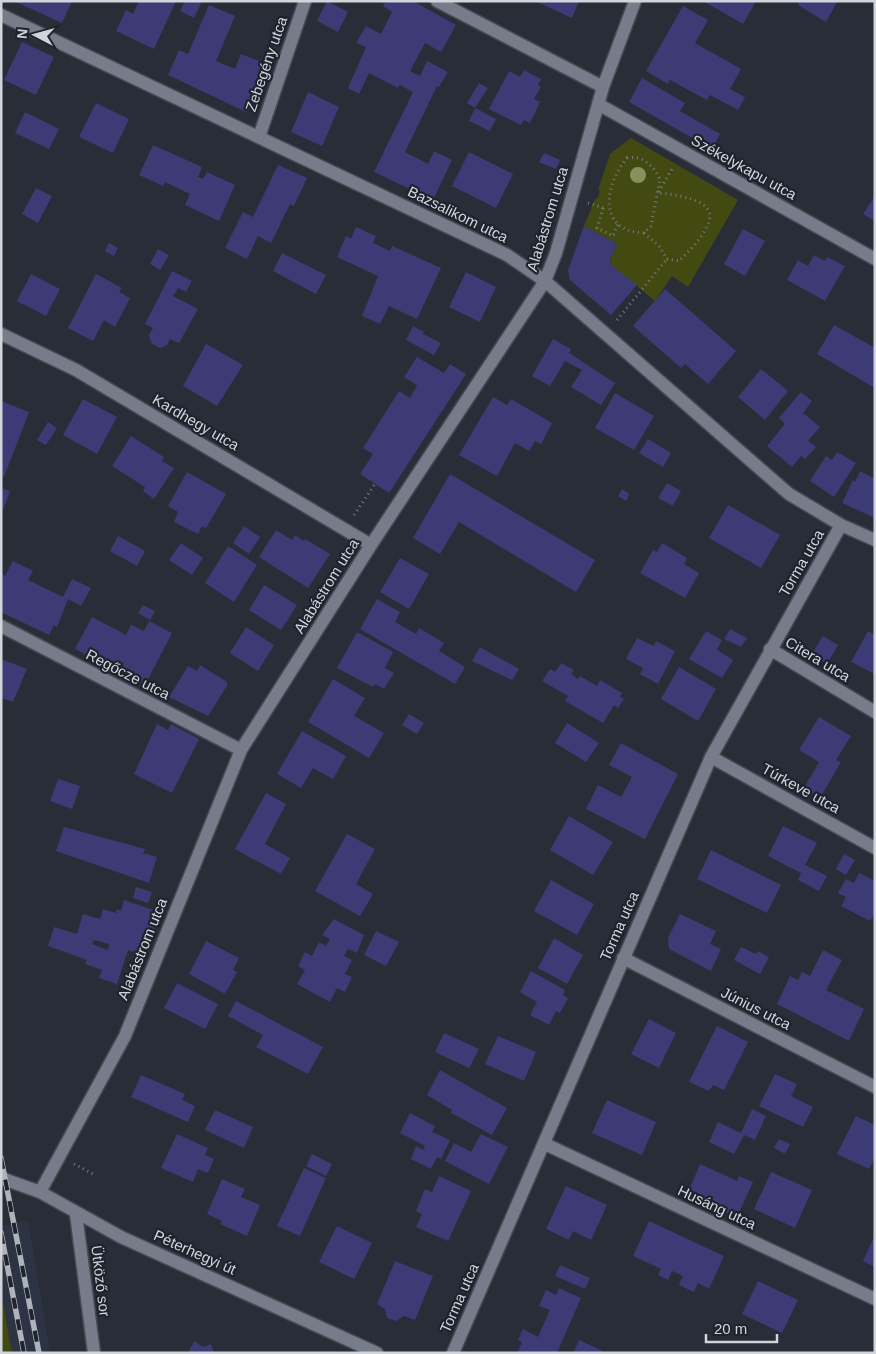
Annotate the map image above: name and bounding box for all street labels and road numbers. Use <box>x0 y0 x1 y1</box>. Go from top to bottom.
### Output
street label: Zebegény utca <box>242 14 290 114</box>
street label: Székelykapu utca <box>688 131 800 203</box>
street label: Alabástrom utca <box>523 164 571 273</box>
street label: Bazsalikom utca <box>405 182 511 246</box>
street label: Kardhegy utca <box>150 390 243 454</box>
street label: Torma utca <box>775 526 827 599</box>
street label: Alabástrom utca <box>290 535 362 636</box>
street label: Citera utca <box>783 633 854 685</box>
street label: Regőcze utca <box>83 646 173 703</box>
street label: Túrkeve utca <box>759 760 844 817</box>
street label: Torma utca <box>596 888 642 963</box>
street label: Alabástrom utca <box>114 895 170 1002</box>
street label: Június utca <box>718 983 794 1033</box>
street label: Husáng utca <box>675 1181 759 1233</box>
street label: Péterhegyi út <box>151 1226 240 1278</box>
street label: Ütköző sor <box>88 1244 114 1318</box>
street label: Torma utca <box>436 1260 482 1335</box>

